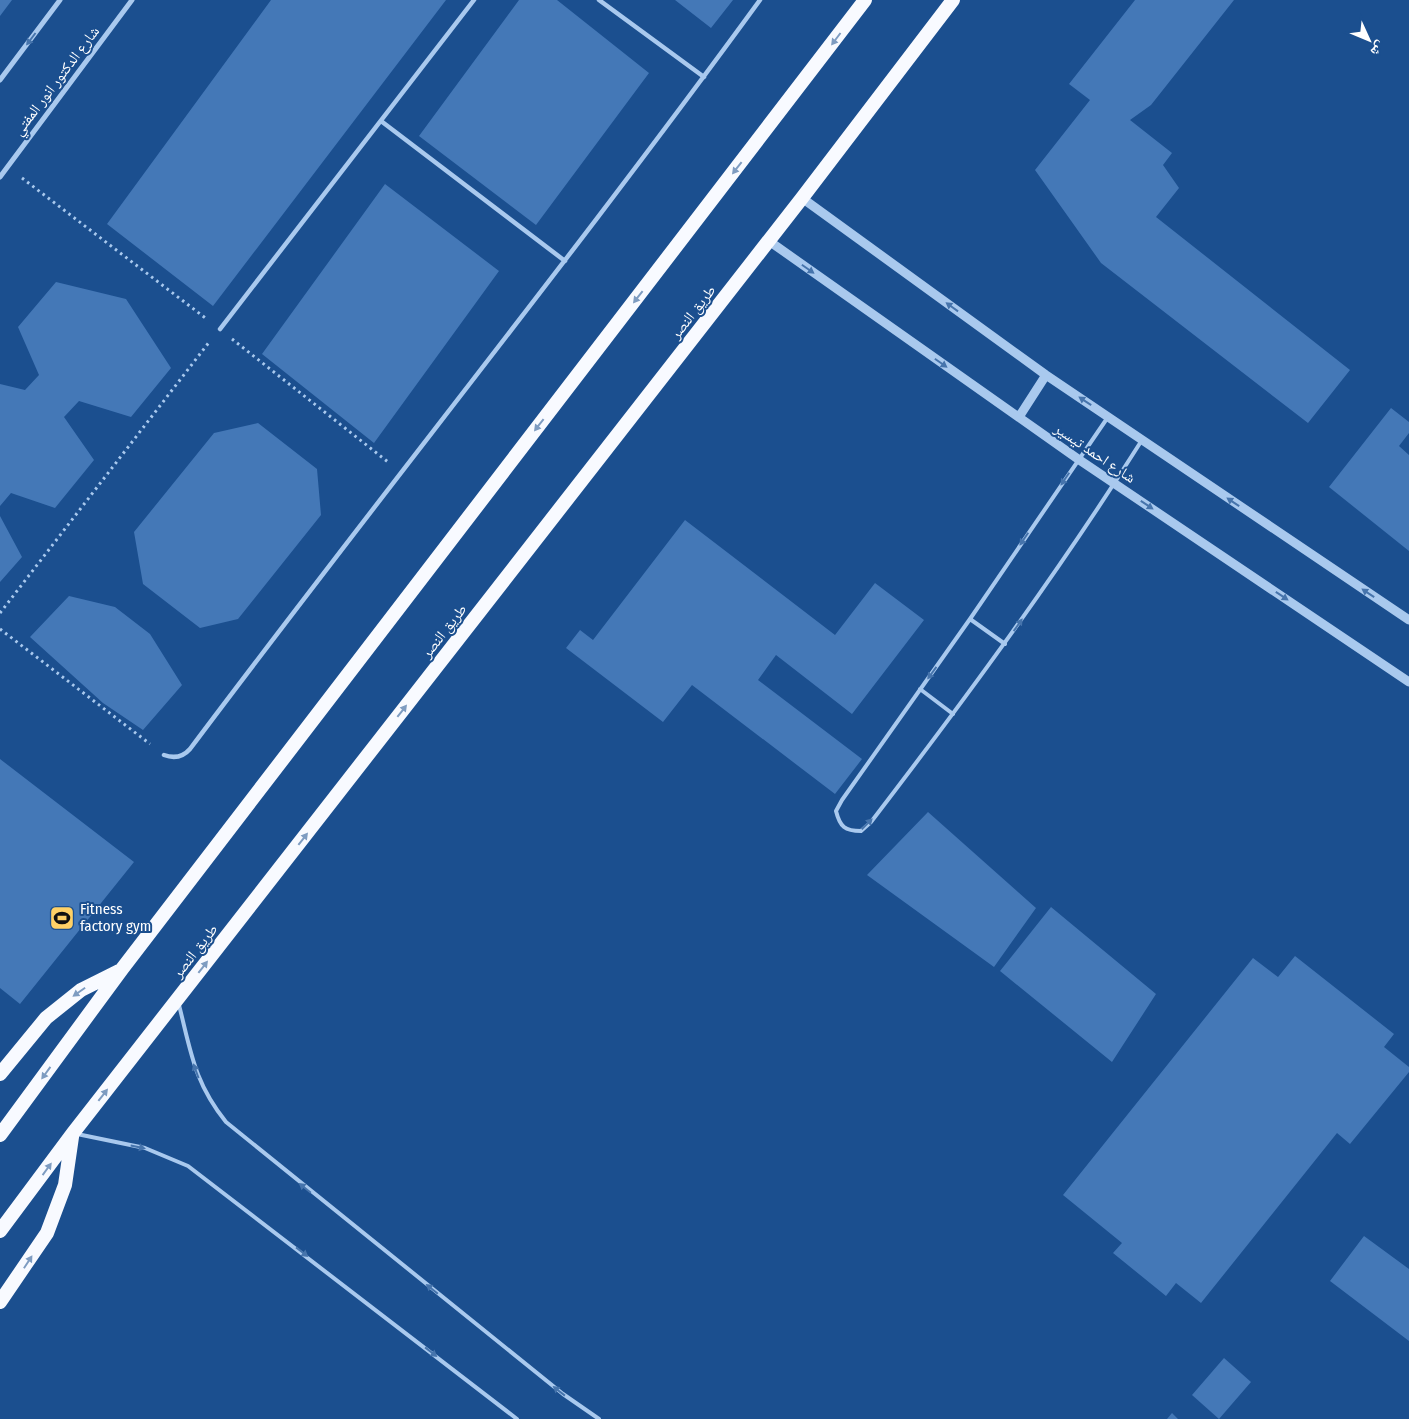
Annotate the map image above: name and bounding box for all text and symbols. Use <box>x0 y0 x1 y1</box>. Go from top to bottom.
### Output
north arrow <box>1344 15 1394 65</box>
street label: شارع الدكتور انور المفتي <box>9 23 105 141</box>
one-way arrow <box>26 32 36 46</box>
one-way arrow <box>830 32 841 45</box>
text: ش <box>1367 37 1389 60</box>
one-way arrow <box>732 161 742 175</box>
one-way arrow <box>802 264 815 274</box>
street label: طريق النصر <box>666 282 720 344</box>
one-way arrow <box>633 290 643 303</box>
one-way arrow <box>945 302 959 312</box>
one-way arrow <box>934 358 948 368</box>
one-way arrow <box>1078 396 1091 406</box>
one-way arrow <box>534 418 544 432</box>
street label: شارع احمد تيسير <box>1050 419 1139 488</box>
one-way arrow <box>1060 472 1070 486</box>
one-way arrow <box>1227 497 1240 507</box>
one-way arrow <box>1140 500 1154 510</box>
one-way arrow <box>1019 532 1029 546</box>
one-way arrow <box>1362 588 1375 598</box>
one-way arrow <box>1275 591 1288 601</box>
street label: طريق النصر <box>417 601 471 663</box>
one-way arrow <box>1013 618 1023 632</box>
one-way arrow <box>927 666 937 680</box>
one-way arrow <box>397 704 408 717</box>
one-way arrow <box>861 819 873 831</box>
one-way arrow <box>297 833 308 846</box>
place label: Fitness factory gym <box>80 900 151 935</box>
sports icon: Fitness factory gym <box>49 905 75 931</box>
street label: طريق النصر <box>168 921 222 983</box>
one-way arrow <box>197 961 208 974</box>
one-way arrow <box>72 987 86 997</box>
one-way arrow <box>191 1064 199 1079</box>
one-way arrow <box>40 1066 51 1079</box>
one-way arrow <box>97 1089 108 1102</box>
one-way arrow <box>130 1143 146 1151</box>
one-way arrow <box>42 1162 52 1176</box>
one-way arrow <box>299 1182 312 1193</box>
one-way arrow <box>295 1247 308 1258</box>
one-way arrow <box>23 1256 33 1269</box>
one-way arrow <box>426 1284 439 1295</box>
one-way arrow <box>424 1347 438 1357</box>
one-way arrow <box>553 1385 566 1396</box>

